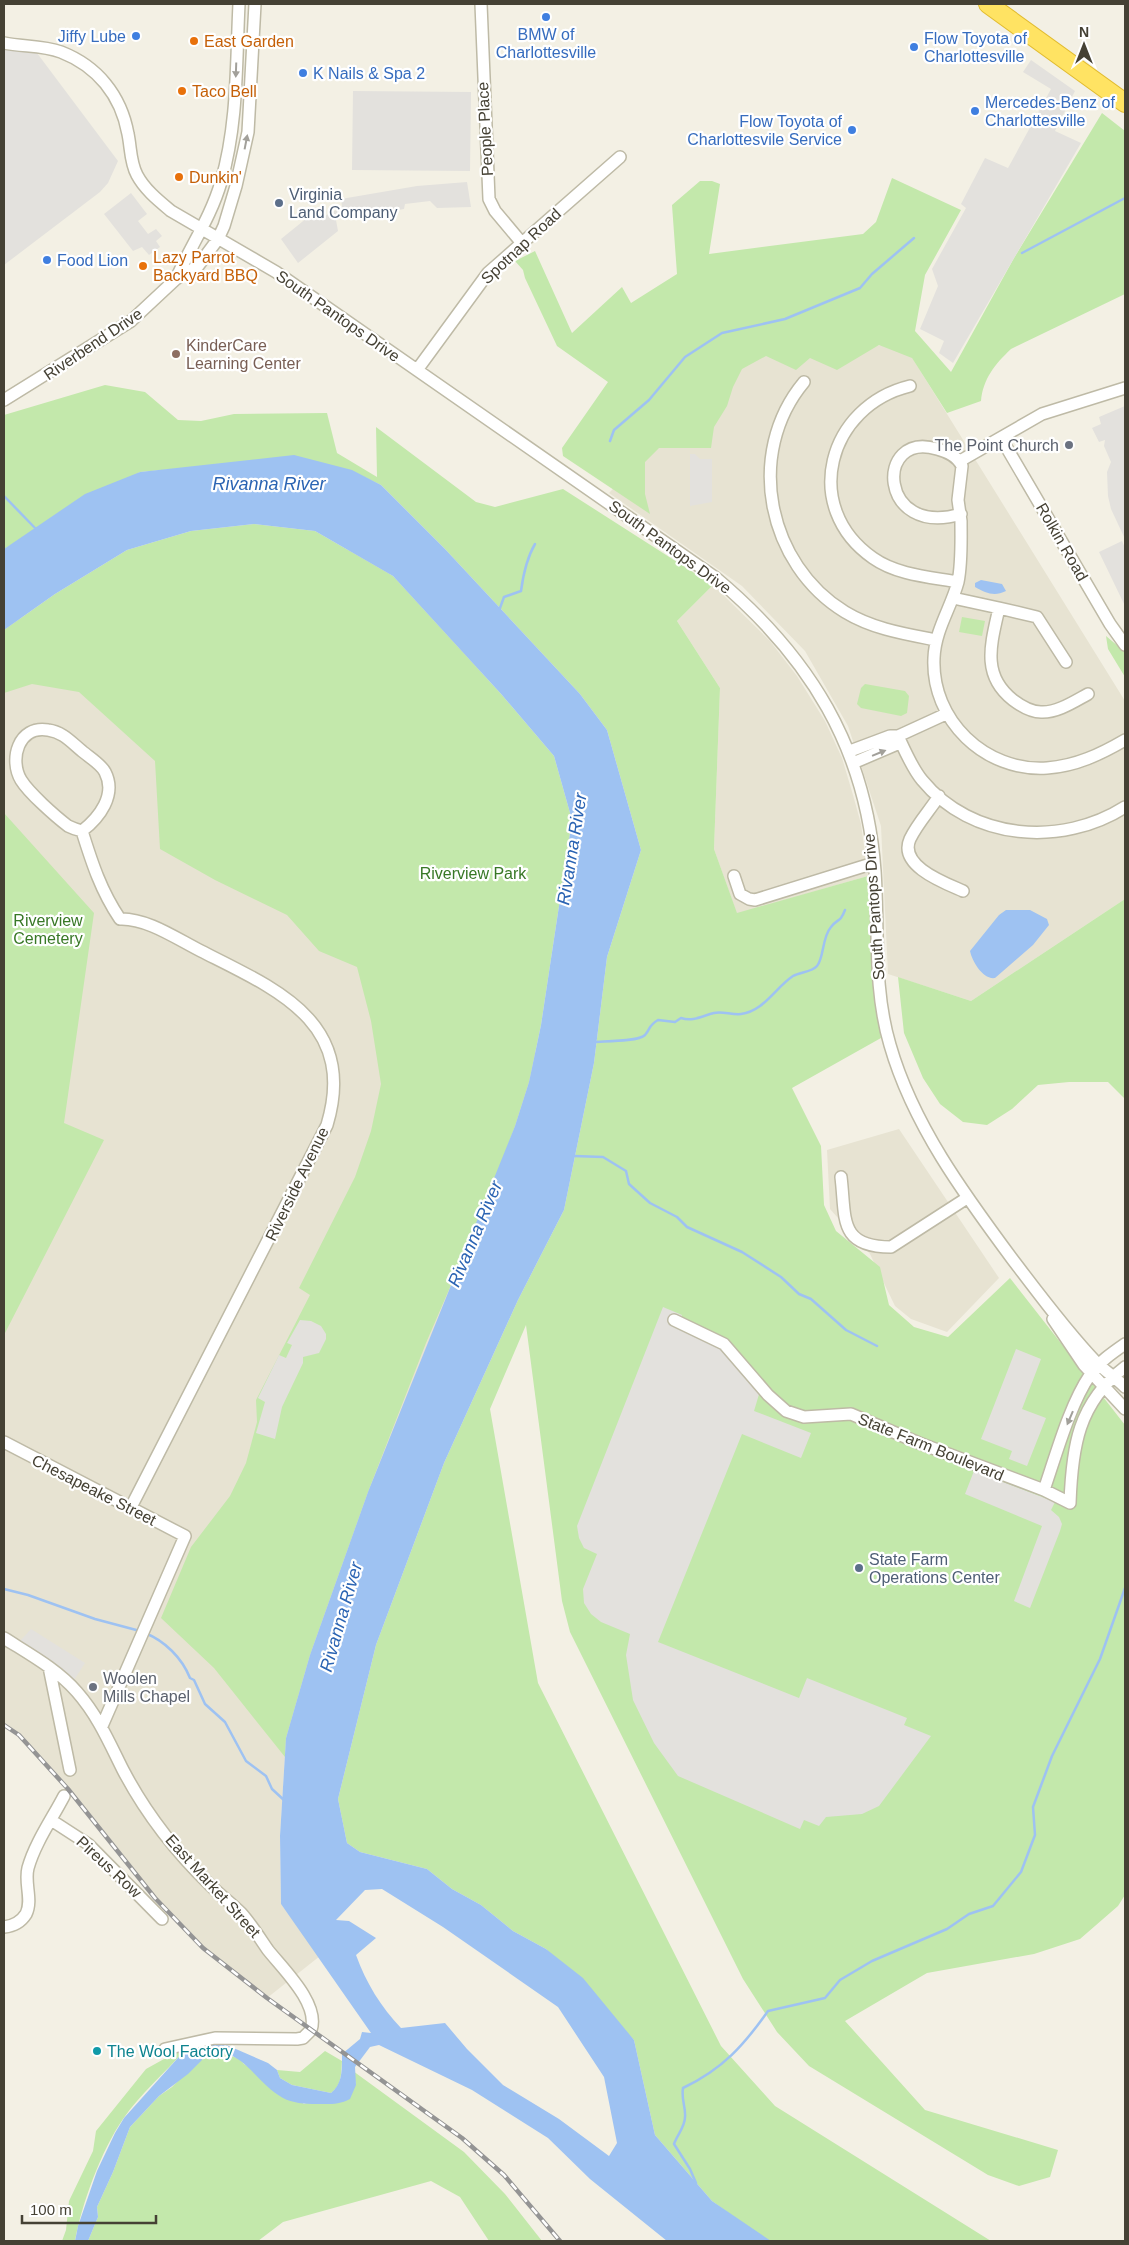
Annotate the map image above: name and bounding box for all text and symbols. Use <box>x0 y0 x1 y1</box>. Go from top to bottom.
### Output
marker: BMW of Charlottesville <box>540 11 552 23</box>
north arrow <box>1059 20 1109 70</box>
text: N <box>1079 24 1089 40</box>
place label: BMW of Charlottesville <box>496 26 596 61</box>
place label: Jiffy Lube <box>58 28 126 45</box>
marker: Jiffy Lube <box>130 30 142 42</box>
place label: Flow Toyota of Charlottesville <box>924 30 1027 65</box>
place label: East Garden <box>204 33 294 50</box>
marker: East Garden <box>188 35 200 47</box>
marker: Flow Toyota of Charlottesville <box>908 41 920 53</box>
one-way arrow <box>232 62 240 78</box>
place label: K Nails & Spa 2 <box>313 65 425 82</box>
marker: K Nails & Spa 2 <box>297 67 309 79</box>
street label: People Place <box>474 81 496 177</box>
place label: Taco Bell <box>192 83 257 100</box>
marker: Taco Bell <box>176 85 188 97</box>
place label: Mercedes-Benz of Charlottesville <box>985 94 1115 129</box>
marker: Mercedes-Benz of Charlottesville <box>969 105 981 117</box>
place label: Flow Toyota of Charlottesvile Service <box>687 113 843 148</box>
marker: Flow Toyota of Charlottesvile Service <box>846 124 858 136</box>
one-way arrow <box>242 134 250 150</box>
place label: Dunkin' <box>189 169 242 186</box>
marker: Dunkin' <box>173 171 185 183</box>
place label: Virginia Land Company <box>289 186 398 221</box>
marker: Virginia Land Company <box>273 197 285 209</box>
street label: Spotnap Road <box>478 205 564 287</box>
place label: Lazy Parrot Backyard BBQ <box>153 249 258 284</box>
place label: Food Lion <box>57 252 128 269</box>
marker: Food Lion <box>41 254 53 266</box>
marker: Lazy Parrot Backyard BBQ <box>137 260 149 272</box>
street label: South Pantops Drive <box>273 267 403 365</box>
street label: Riverbend Drive <box>41 305 145 383</box>
place label: KinderCare Learning Center <box>186 337 301 372</box>
marker: KinderCare Learning Center <box>170 348 182 360</box>
place label: The Point Church <box>934 437 1059 454</box>
marker: The Point Church <box>1063 439 1075 451</box>
water label: Rivanna River <box>212 474 327 494</box>
street label: South Pantops Drive <box>606 497 734 597</box>
street label: Rolkin Road <box>1033 500 1091 584</box>
one-way arrow <box>872 748 886 756</box>
water label: Rivanna River <box>553 791 591 906</box>
street label: South Pantops Drive <box>860 833 888 981</box>
park label: Riverview Park <box>420 865 527 882</box>
park label: Riverview Cemetery <box>13 912 83 947</box>
street label: Riverside Avenue <box>262 1124 332 1244</box>
water label: Rivanna River <box>444 1177 507 1290</box>
street label: State Farm Boulevard <box>856 1410 1006 1484</box>
one-way arrow <box>1066 1410 1074 1425</box>
street label: Chesapeake Street <box>29 1451 159 1529</box>
place label: State Farm Operations Center <box>869 1551 1000 1586</box>
water label: Rivanna River <box>316 1559 366 1674</box>
marker: State Farm Operations Center <box>853 1562 865 1574</box>
place label: Woolen Mills Chapel <box>103 1670 190 1705</box>
marker: Woolen Mills Chapel <box>87 1681 99 1693</box>
street label: East Market Street <box>162 1831 264 1941</box>
street label: Pireus Row <box>73 1833 145 1901</box>
place label: The Wool Factory <box>107 2043 233 2060</box>
marker: The Wool Factory <box>91 2045 103 2057</box>
scale bar <box>22 2192 156 2224</box>
text: 100 m <box>30 2201 72 2218</box>

